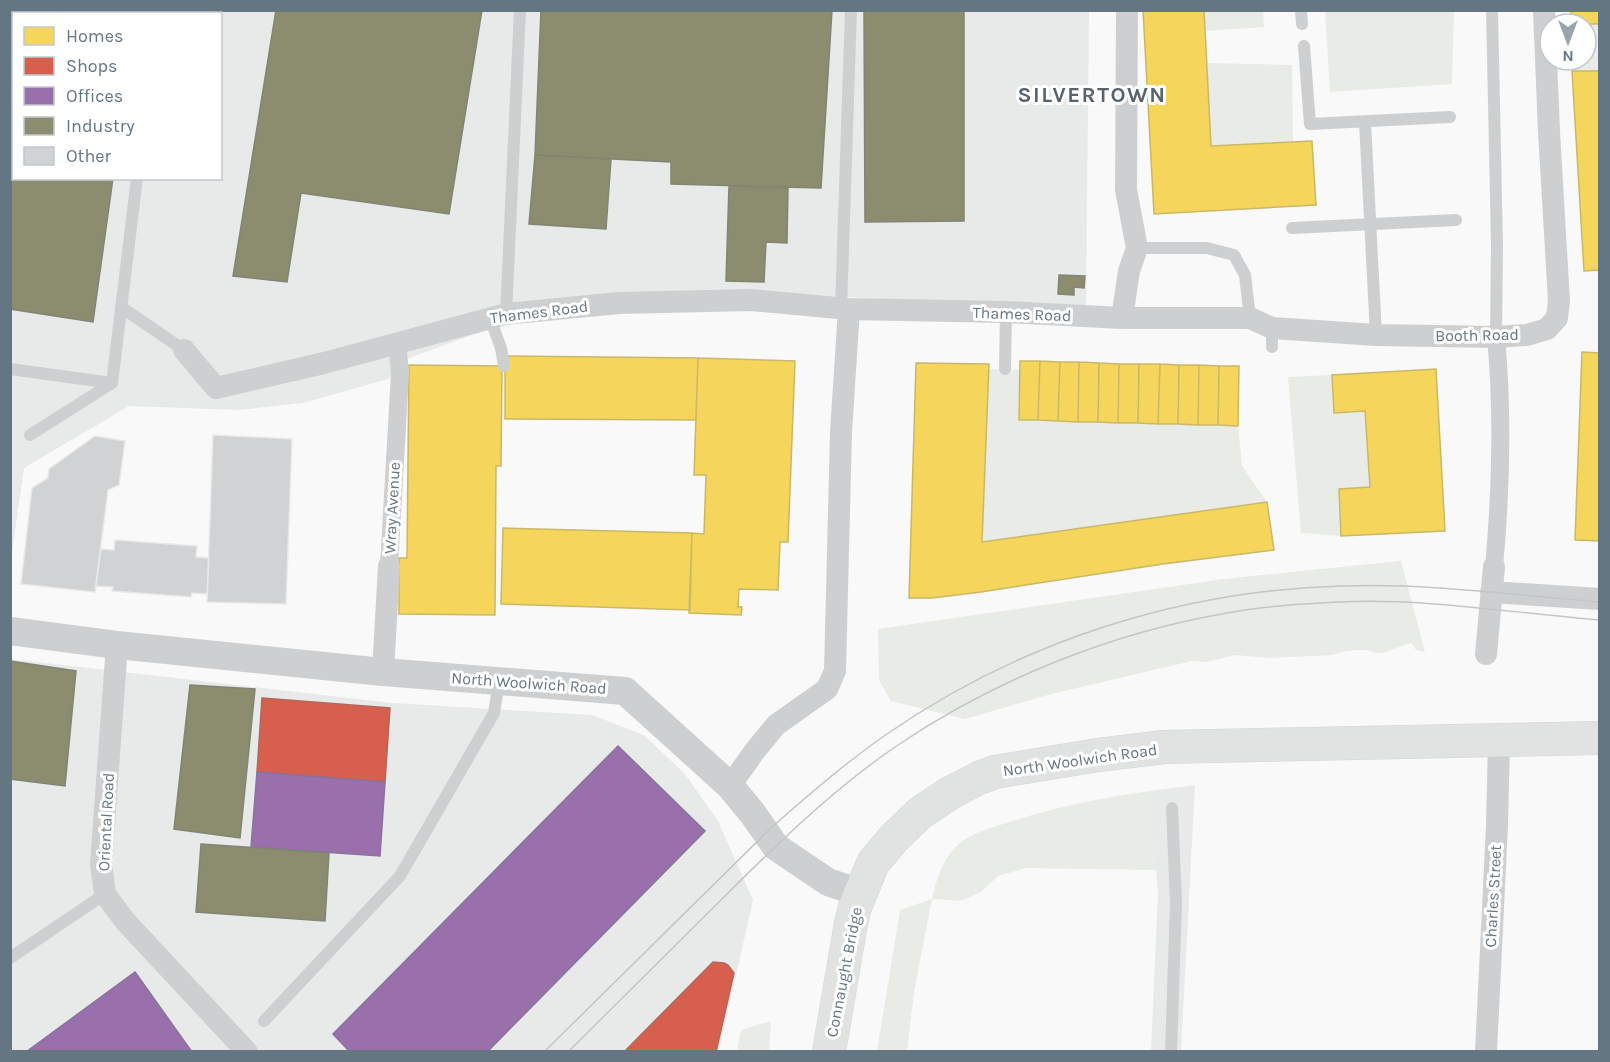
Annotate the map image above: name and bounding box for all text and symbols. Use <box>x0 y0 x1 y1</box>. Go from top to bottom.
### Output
legend <box>12 12 222 180</box>
north arrow <box>1538 12 1598 72</box>
text: Homes <box>66 25 123 47</box>
text: N <box>1562 47 1574 66</box>
text: Shops <box>66 55 118 77</box>
district label: SILVERTOWN <box>1017 82 1167 108</box>
text: Offices <box>66 85 123 107</box>
text: Industry <box>66 115 135 137</box>
text: Other <box>66 145 111 167</box>
street label: Thames Road <box>489 297 589 327</box>
street label: Thames Road <box>972 303 1072 325</box>
street label: Booth Road <box>1435 325 1519 345</box>
street label: Wray Avenue <box>380 461 404 555</box>
street label: North Woolwich Road <box>451 668 607 698</box>
street label: North Woolwich Road <box>1002 740 1158 780</box>
street label: Oriental Road <box>94 772 118 872</box>
street label: Charles Street <box>1481 844 1505 948</box>
street label: Connaught Bridge <box>822 905 866 1039</box>

